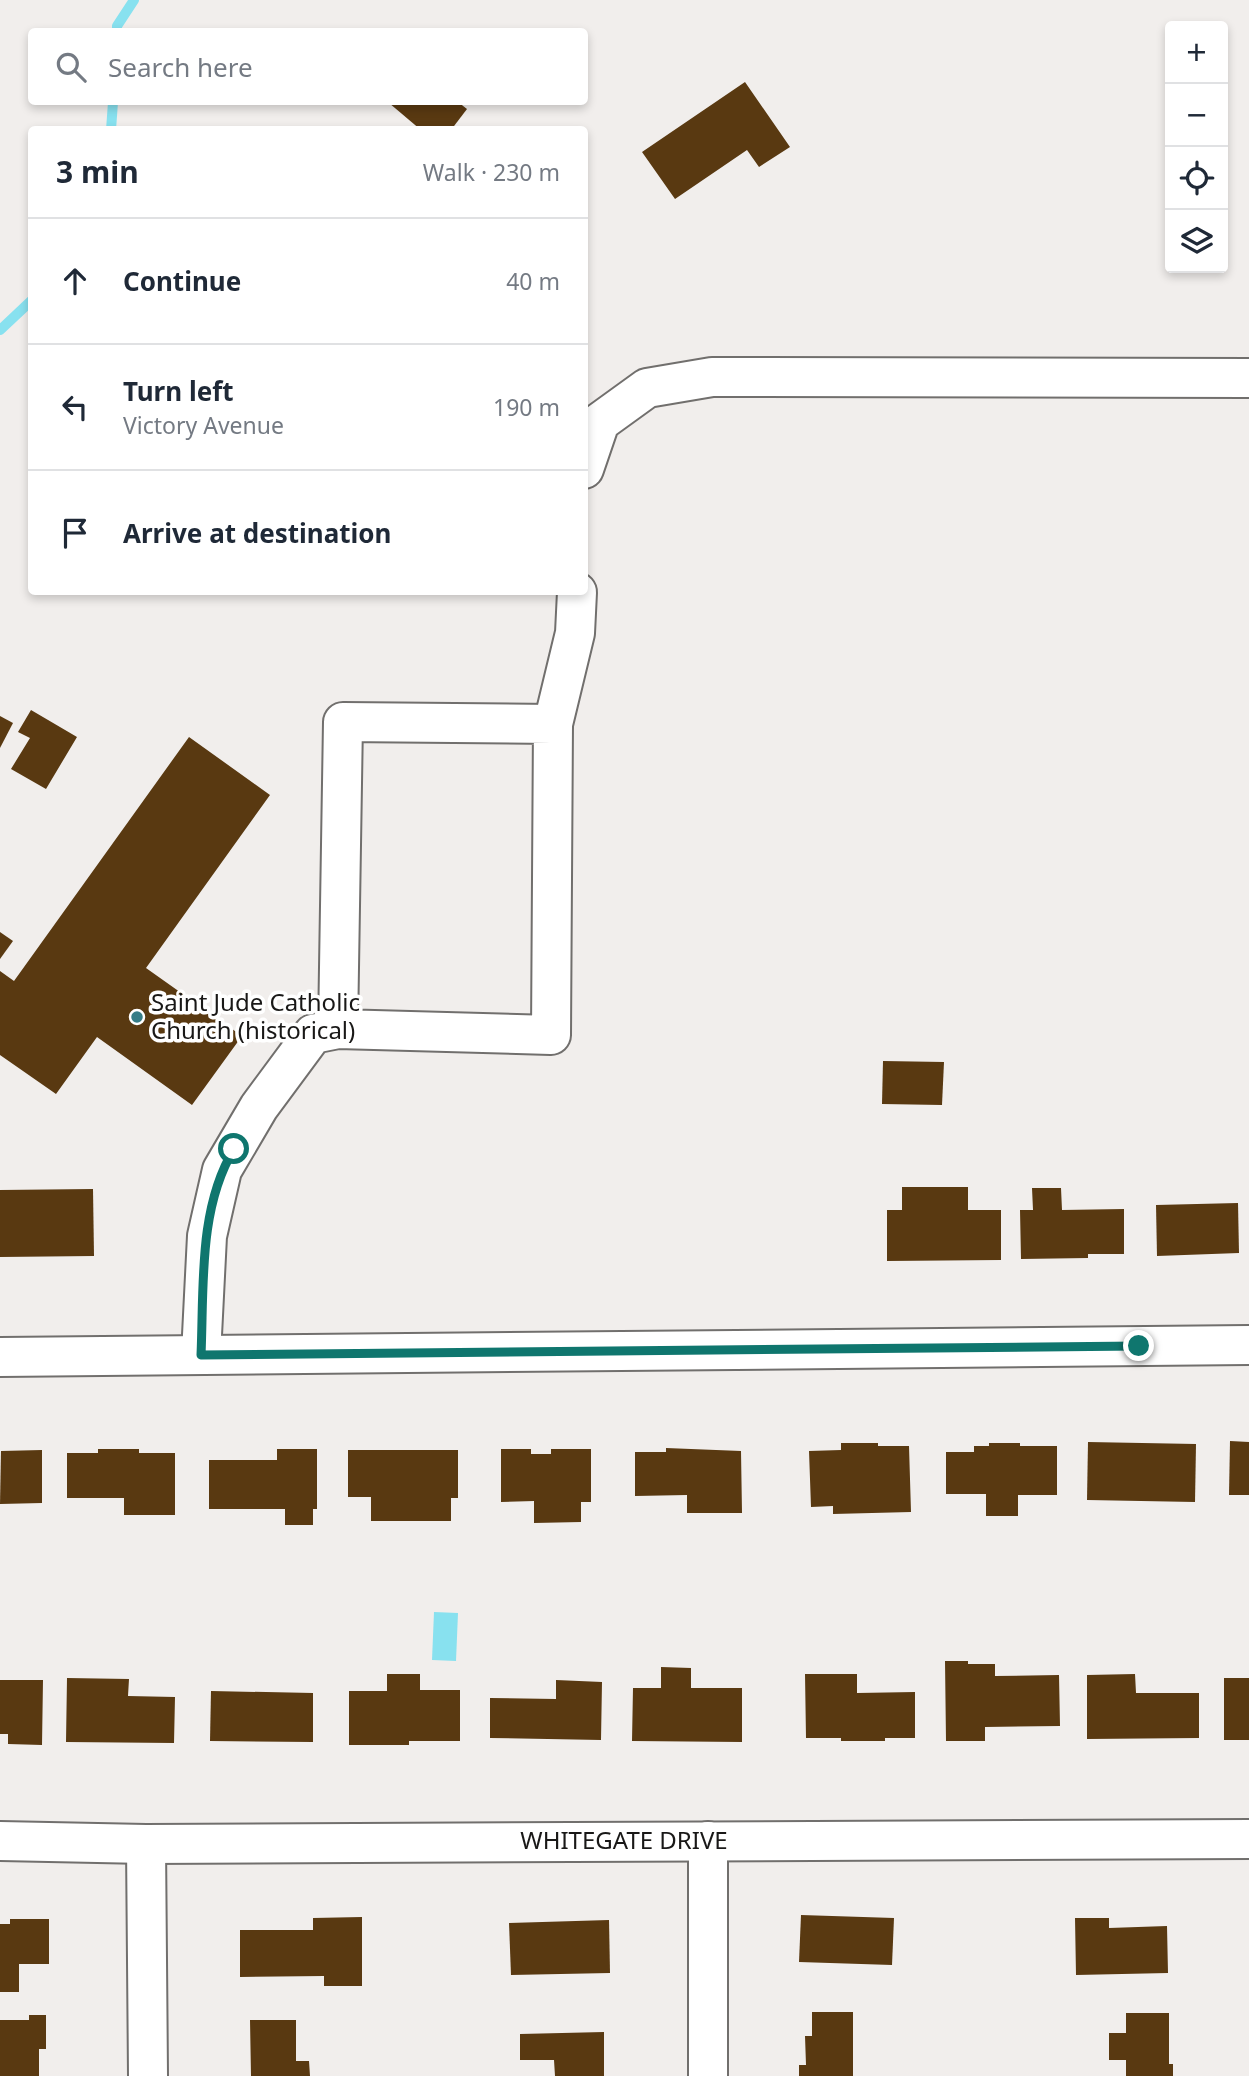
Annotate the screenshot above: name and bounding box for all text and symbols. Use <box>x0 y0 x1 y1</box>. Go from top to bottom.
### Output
map controls <box>1165 21 1228 273</box>
button: + <box>1165 21 1228 84</box>
search box <box>28 28 588 105</box>
icon: search <box>52 48 90 86</box>
text: Search here <box>108 49 253 85</box>
button: − <box>1165 84 1228 147</box>
button: locate <box>1165 147 1228 210</box>
text: 3 min <box>56 151 139 192</box>
text: Walk · 230 m <box>423 156 560 188</box>
button: layers <box>1165 210 1228 273</box>
icon: ahead <box>56 262 94 300</box>
text: Continue <box>123 263 241 299</box>
text: 40 m <box>506 265 560 297</box>
text: Turn left <box>123 373 234 409</box>
icon: left <box>56 388 94 426</box>
text: 190 m <box>493 391 560 423</box>
text: Victory Avenue <box>123 409 284 441</box>
icon: arrive <box>56 514 94 552</box>
text: Arrive at destination <box>123 515 392 551</box>
place label: Saint Jude Catholic Church (historical) <box>151 985 360 1046</box>
marker: Saint Jude Catholic Church (historical) <box>129 1009 145 1025</box>
route start <box>218 1133 249 1164</box>
route end <box>1123 1330 1154 1361</box>
street label: WHITEGATE DRIVE <box>520 1823 728 1856</box>

